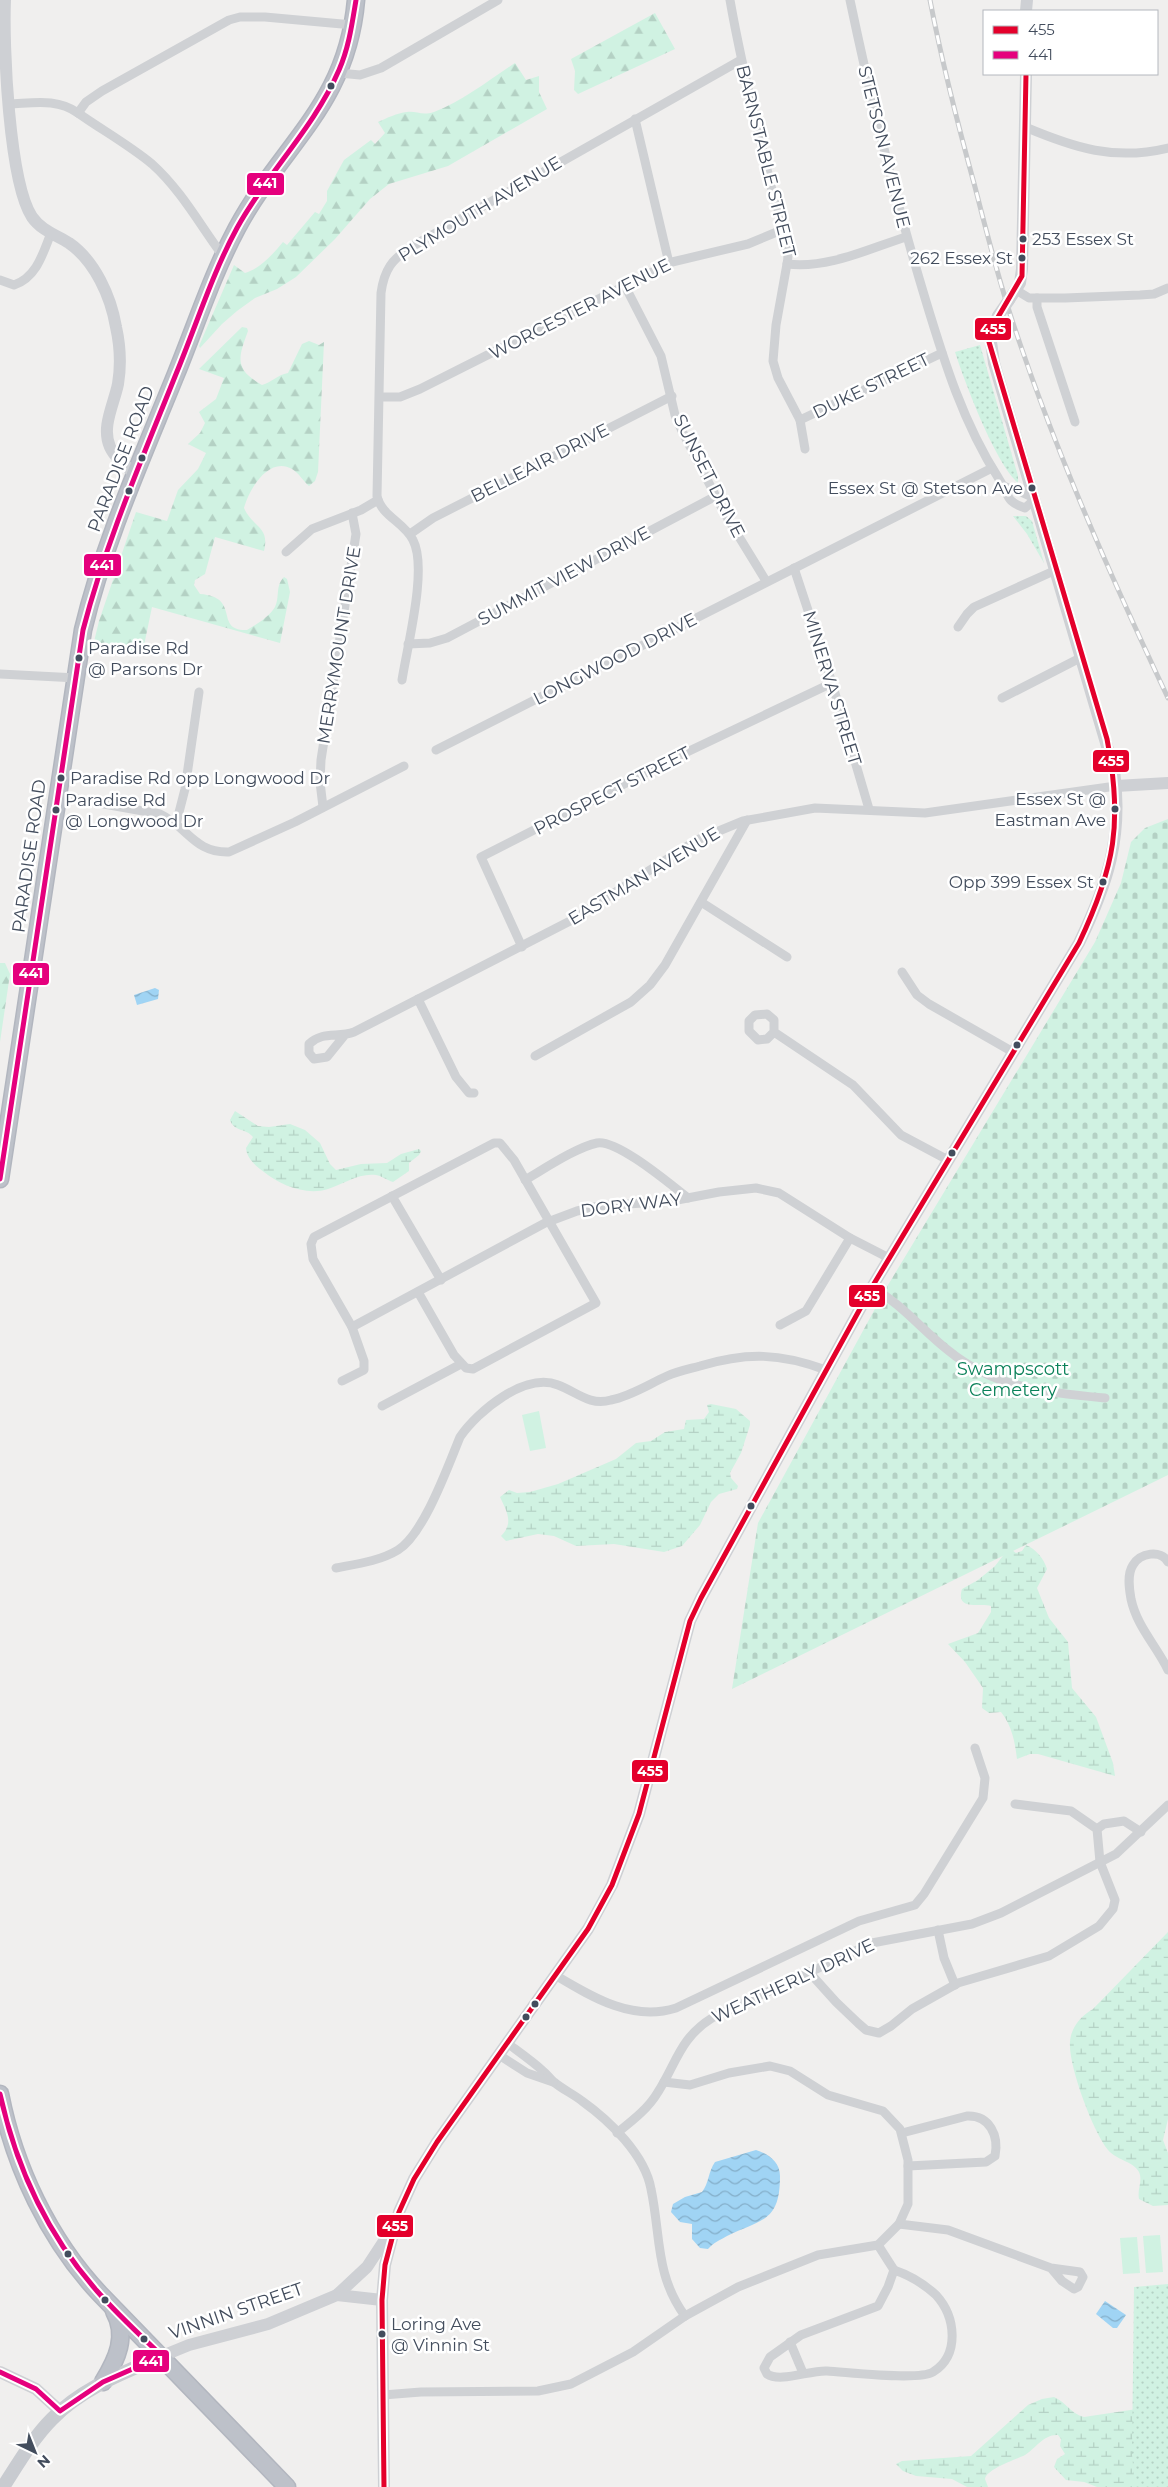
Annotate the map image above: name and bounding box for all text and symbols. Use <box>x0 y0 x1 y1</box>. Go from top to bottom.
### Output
legend <box>983 10 1158 75</box>
text: 455 <box>1028 20 1055 39</box>
text: 441 <box>1028 45 1053 64</box>
street label: BARNSTABLE STREET <box>731 63 801 260</box>
street label: STETSON AVENUE <box>853 64 915 230</box>
unlabelled marker <box>326 81 336 91</box>
street label: PLYMOUTH AVENUE <box>394 151 566 267</box>
line badge: 441 <box>246 172 285 196</box>
text: 441 <box>253 174 277 192</box>
place label: 253 Essex St <box>1032 229 1134 249</box>
marker: 253 Essex St <box>1018 234 1028 244</box>
place label: 262 Essex St <box>910 248 1013 268</box>
marker: 262 Essex St <box>1017 253 1027 263</box>
street label: WORCESTER AVENUE <box>485 254 675 364</box>
line badge: 455 <box>974 317 1012 341</box>
text: 455 <box>980 320 1006 338</box>
street label: DUKE STREET <box>809 348 934 424</box>
street label: PARADISE ROAD <box>83 383 159 535</box>
street label: SUNSET DRIVE <box>668 411 750 541</box>
street label: BELLEAIR DRIVE <box>467 419 613 507</box>
unlabelled marker <box>137 453 147 463</box>
place label: Essex St @ Stetson Ave <box>828 478 1023 498</box>
marker: Essex St @ Stetson Ave <box>1027 483 1037 493</box>
unlabelled marker <box>124 486 134 496</box>
street label: SUMMIT VIEW DRIVE <box>474 521 654 631</box>
street label: MERRYMOUNT DRIVE <box>313 545 365 745</box>
line badge: 441 <box>83 553 122 577</box>
text: 441 <box>90 556 114 574</box>
street label: LONGWOOD DRIVE <box>529 608 701 710</box>
street label: MINERVA STREET <box>798 608 866 769</box>
place label: Paradise Rd @ Parsons Dr <box>88 638 203 679</box>
marker: Paradise Rd @ Parsons Dr <box>74 653 84 663</box>
street label: PROSPECT STREET <box>530 742 695 840</box>
line badge: 455 <box>1092 749 1130 773</box>
text: 455 <box>1098 752 1124 770</box>
place label: Paradise Rd opp Longwood Dr <box>70 768 330 788</box>
marker: Paradise Rd opp Longwood Dr <box>56 773 66 783</box>
street label: PARADISE ROAD <box>7 778 51 934</box>
place label: Essex St @ Eastman Ave <box>995 789 1106 830</box>
place label: Paradise Rd @ Longwood Dr <box>65 790 204 831</box>
marker: Essex St @ Eastman Ave <box>1110 804 1120 814</box>
marker: Paradise Rd @ Longwood Dr <box>51 805 61 815</box>
street label: EASTMAN AVENUE <box>564 822 724 930</box>
place label: Opp 399 Essex St <box>949 872 1094 892</box>
marker: Opp 399 Essex St <box>1098 877 1108 887</box>
line badge: 441 <box>12 962 50 986</box>
text: 441 <box>19 964 43 982</box>
unlabelled marker <box>1012 1040 1022 1050</box>
unlabelled marker <box>947 1148 957 1158</box>
street label: DORY WAY <box>579 1188 683 1222</box>
line badge: 455 <box>848 1284 886 1308</box>
text: 455 <box>854 1287 880 1305</box>
park label: Swampscott Cemetery <box>957 1358 1069 1401</box>
unlabelled marker <box>746 1501 756 1511</box>
line badge: 455 <box>631 1759 669 1783</box>
text: 455 <box>637 1762 663 1780</box>
street label: WEATHERLY DRIVE <box>708 1934 878 2028</box>
unlabelled marker <box>530 1999 540 2009</box>
unlabelled marker <box>521 2012 531 2022</box>
line badge: 455 <box>376 2214 414 2238</box>
text: 455 <box>382 2217 408 2235</box>
unlabelled marker <box>63 2249 73 2259</box>
street label: VINNIN STREET <box>166 2278 307 2344</box>
unlabelled marker <box>100 2295 110 2305</box>
place label: Loring Ave @ Vinnin St <box>391 2314 490 2355</box>
marker: Loring Ave @ Vinnin St <box>377 2329 387 2339</box>
unlabelled marker <box>139 2334 149 2344</box>
line badge: 441 <box>132 2349 170 2373</box>
text: 441 <box>139 2352 163 2370</box>
north arrow <box>10 2427 60 2477</box>
text: N <box>34 2451 54 2472</box>

